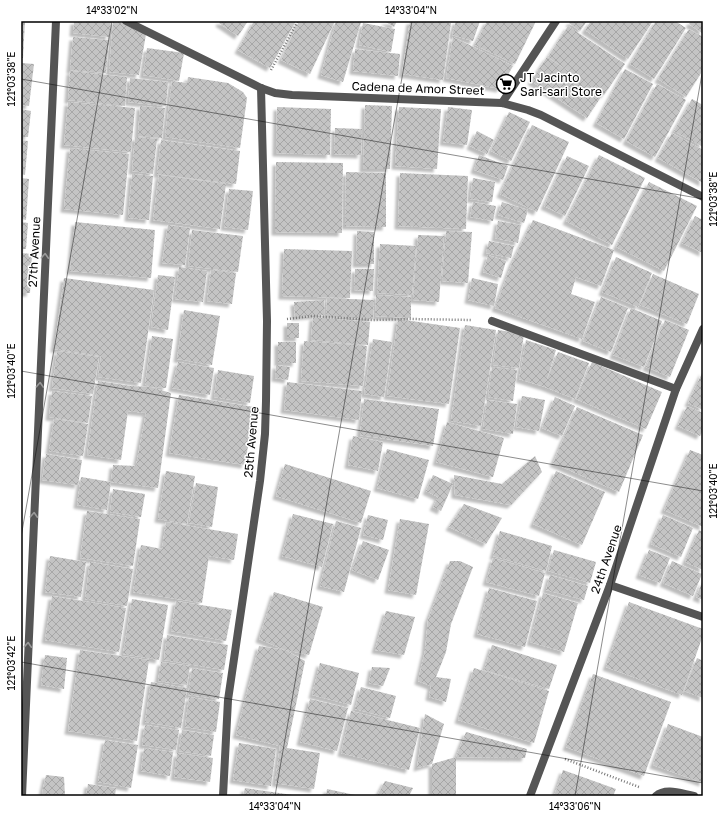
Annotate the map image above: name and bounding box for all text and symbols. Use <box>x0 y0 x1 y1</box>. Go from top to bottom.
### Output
text: 14°33'02"N <box>86 4 138 16</box>
text: 14°33'04"N <box>385 4 437 16</box>
text: 121°03'38"E <box>5 52 17 106</box>
place label: JT Jacinto Sari-sari Store <box>520 70 602 99</box>
supermarket icon: JT Jacinto Sari-sari Store <box>495 73 517 95</box>
street label: Cadena de Amor Street <box>351 78 485 98</box>
text: 121°03'38"E <box>707 172 719 226</box>
street label: 27th Avenue <box>25 216 43 288</box>
one-way arrow <box>41 253 50 259</box>
text: 121°03'40"E <box>5 343 17 399</box>
one-way arrow <box>35 382 44 388</box>
street label: 25th Avenue <box>240 406 262 478</box>
text: 121°03'40"E <box>707 463 719 519</box>
one-way arrow <box>30 512 38 518</box>
street label: 24th Avenue <box>587 523 625 595</box>
text: 121°03'42"E <box>5 636 17 690</box>
one-way arrow <box>24 642 33 648</box>
text: 14°33'04"N <box>249 800 301 812</box>
text: 14°33'06"N <box>549 800 601 812</box>

